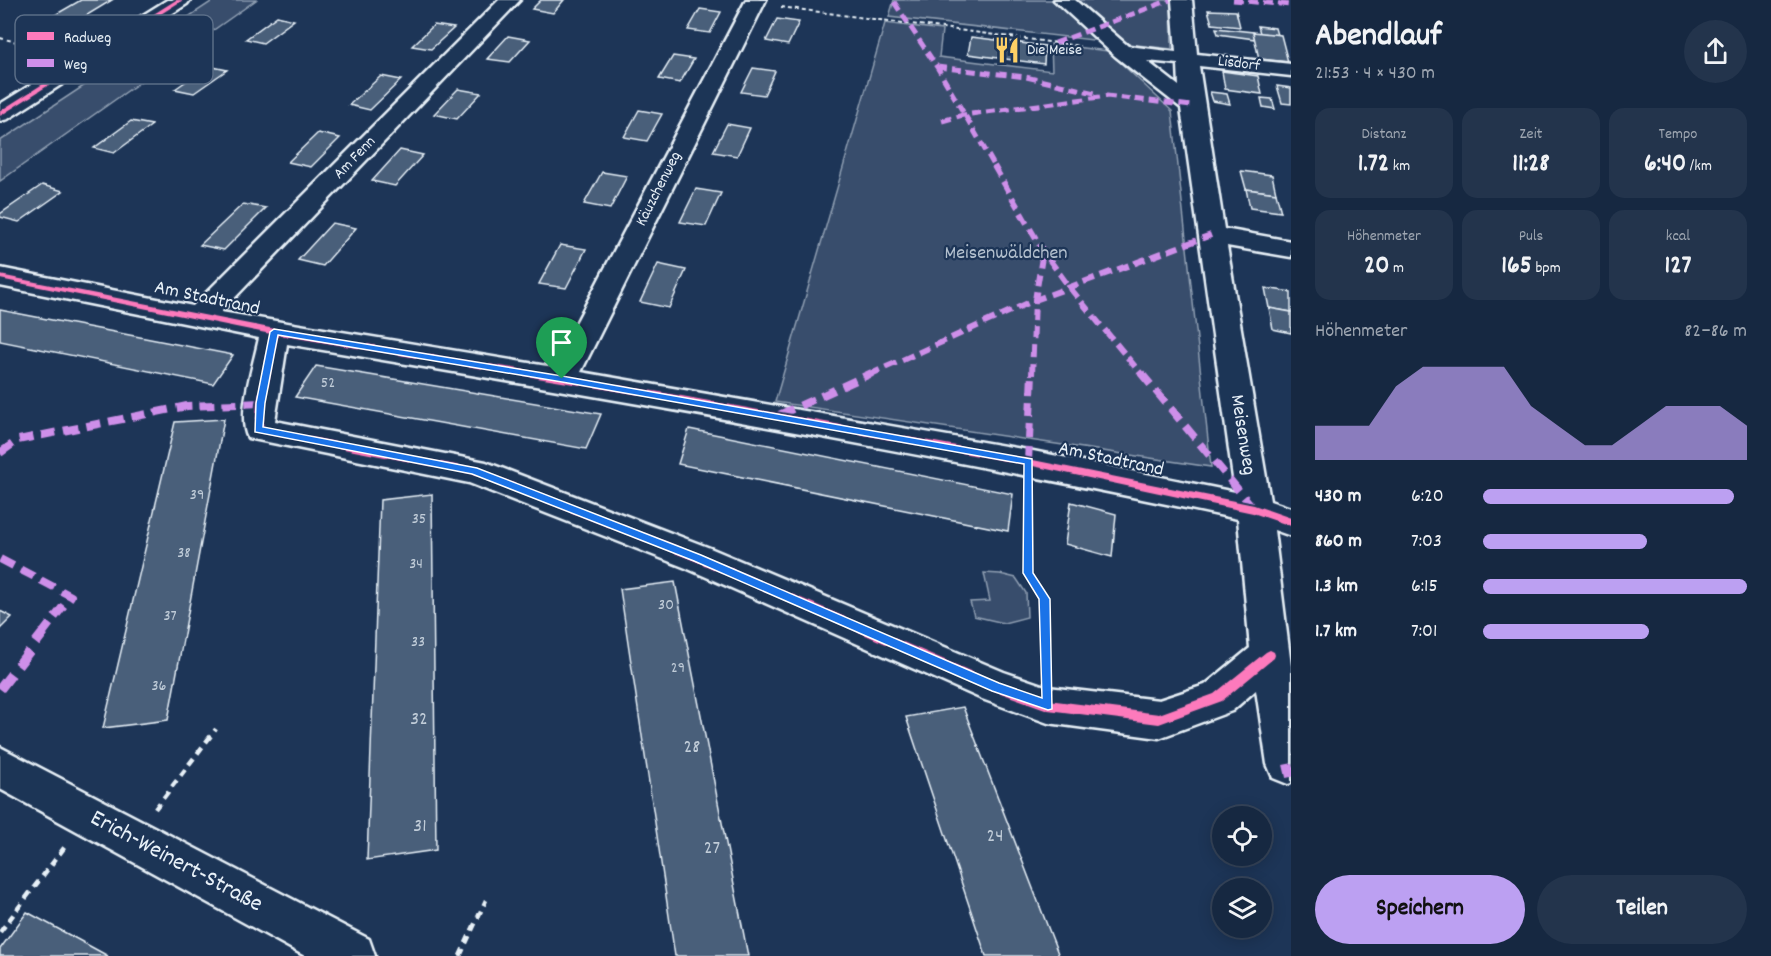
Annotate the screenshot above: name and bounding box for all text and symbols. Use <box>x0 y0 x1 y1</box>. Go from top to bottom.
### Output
text: Abendlauf <box>1315 14 1442 61</box>
legend <box>15 15 213 84</box>
button: share <box>1684 20 1747 83</box>
text: Radweg <box>64 27 111 50</box>
restaurant icon: Die Meise <box>992 35 1022 65</box>
place label: Die Meise <box>1027 39 1082 62</box>
street label: Lisdorf <box>1217 50 1262 78</box>
text: Weg <box>64 54 87 77</box>
text: 21:53 · 4 × 430 m <box>1315 60 1435 88</box>
text: Distanz <box>1362 123 1406 146</box>
text: Zeit <box>1520 123 1542 146</box>
text: Tempo <box>1659 123 1697 146</box>
street label: Am Fenn <box>329 131 381 185</box>
text: 1.72 <box>1358 146 1389 183</box>
text: 11:28 <box>1512 146 1550 183</box>
text: 6:40 <box>1644 146 1686 183</box>
street label: Käuzchenweg <box>630 148 688 230</box>
text: km <box>1389 155 1410 178</box>
text: /km <box>1686 155 1712 178</box>
text: Höhenmeter <box>1347 225 1421 248</box>
text: Puls <box>1519 225 1543 248</box>
text: kcal <box>1666 225 1690 248</box>
park label: Meisenwäldchen <box>945 240 1067 268</box>
text: 20 <box>1364 248 1389 285</box>
text: 165 <box>1501 248 1532 285</box>
text: 127 <box>1664 248 1692 285</box>
text: m <box>1389 257 1404 280</box>
text: bpm <box>1532 257 1561 280</box>
street label: Am Stadtrand <box>152 274 262 324</box>
pin <box>536 317 587 379</box>
text: Höhenmeter <box>1315 318 1407 346</box>
text: 82–86 m <box>1684 318 1747 346</box>
icon: arrive <box>545 326 578 359</box>
house number: 52 <box>321 372 335 395</box>
street label: Meisenweg <box>1222 393 1262 477</box>
street label: Am Stadtrand <box>1056 435 1166 485</box>
text: 430 m <box>1315 483 1361 511</box>
text: 6:20 <box>1411 483 1444 511</box>
house number: 39 <box>190 484 204 507</box>
house number: 35 <box>412 508 426 531</box>
text: 860 m <box>1315 528 1362 556</box>
text: 7:03 <box>1411 528 1442 556</box>
house number: 38 <box>177 542 191 565</box>
house number: 34 <box>409 553 423 576</box>
text: 1.3 km <box>1315 573 1358 601</box>
text: 6:15 <box>1411 573 1438 601</box>
house number: 30 <box>658 594 674 617</box>
house number: 37 <box>163 605 177 628</box>
text: 1.7 km <box>1315 618 1357 646</box>
text: 7:01 <box>1411 618 1437 646</box>
house number: 33 <box>411 631 425 654</box>
house number: 29 <box>671 657 685 680</box>
house number: 36 <box>152 675 167 698</box>
house number: 32 <box>410 706 428 734</box>
house number: 28 <box>684 734 700 762</box>
street label: Erich-Weinert-Straße <box>84 802 268 922</box>
map controls <box>1212 806 1272 938</box>
button: locate <box>1212 806 1272 866</box>
house number: 31 <box>413 813 427 841</box>
house number: 24 <box>986 823 1004 851</box>
house number: 27 <box>704 835 720 863</box>
button: Speichern <box>1315 875 1525 944</box>
button: Teilen <box>1537 875 1747 944</box>
button: layers <box>1212 878 1272 938</box>

